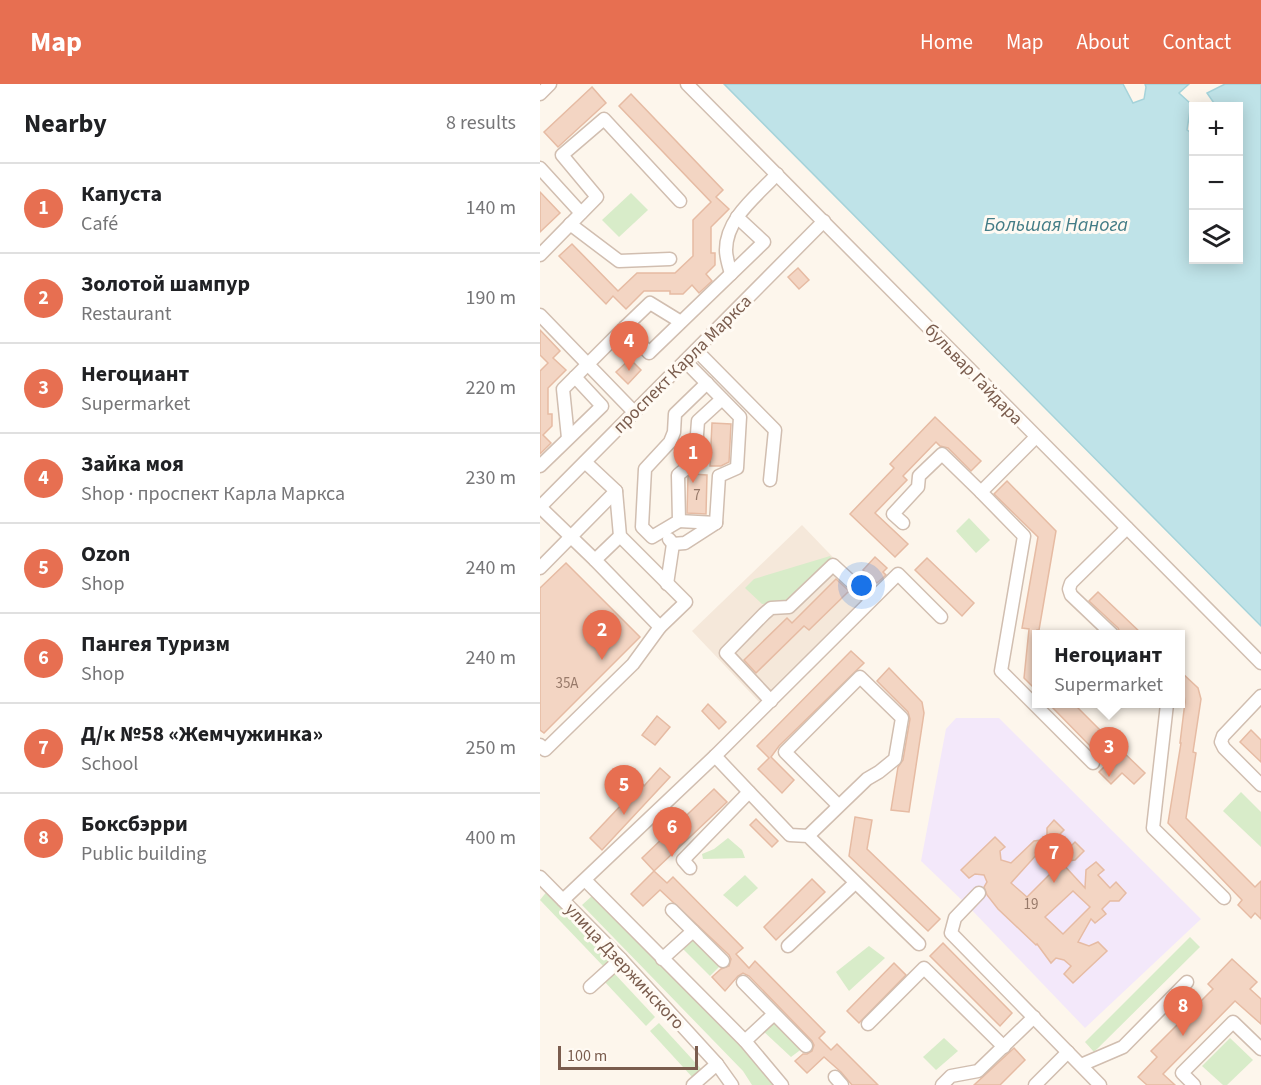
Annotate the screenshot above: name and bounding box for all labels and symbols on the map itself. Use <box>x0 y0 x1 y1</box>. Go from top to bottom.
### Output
water label: Большая Нанога <box>984 211 1128 239</box>
street label: проспект Карла Маркса <box>607 289 757 439</box>
street label: бульвар Гайдара <box>919 318 1029 431</box>
pin: 4 <box>610 322 649 371</box>
pin: 1 <box>674 434 712 483</box>
house number: 7 <box>693 485 701 506</box>
your location <box>847 571 876 600</box>
pin: 2 <box>582 610 622 660</box>
house number: 35А <box>555 673 579 694</box>
pin: 3 <box>1090 728 1128 777</box>
pin: 5 <box>604 766 644 815</box>
pin: 6 <box>652 808 692 857</box>
pin: 7 <box>1034 834 1074 883</box>
house number: 19 <box>1024 894 1038 915</box>
street label: улица Дзержинского <box>559 897 690 1035</box>
pin: 8 <box>1164 986 1202 1036</box>
scale bar <box>558 1043 698 1070</box>

